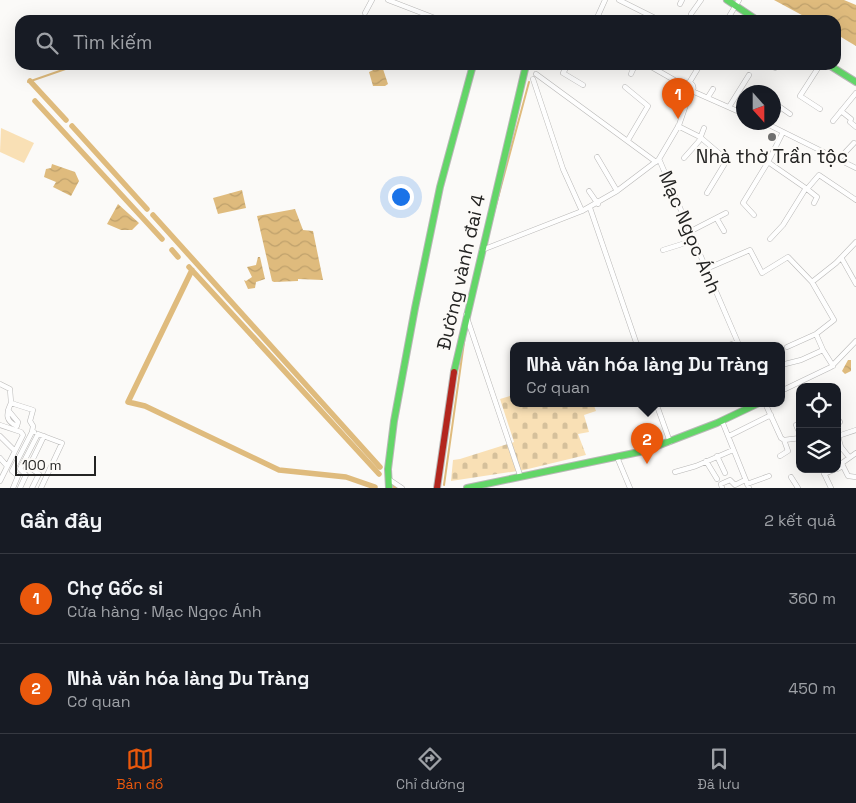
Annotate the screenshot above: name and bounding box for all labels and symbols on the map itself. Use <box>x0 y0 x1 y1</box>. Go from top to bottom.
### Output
pin: 1 <box>662 78 694 119</box>
north arrow <box>736 85 781 130</box>
marker: Nhà thờ Trần tộc <box>766 131 778 143</box>
place label: Nhà thờ Trần tộc <box>696 144 848 169</box>
street label: Mạc Ngọc Ánh <box>653 167 727 297</box>
your location <box>388 184 414 210</box>
street label: Đường vành đai 4 <box>431 192 491 352</box>
pin: 2 <box>631 423 663 464</box>
scale bar <box>15 453 96 476</box>

